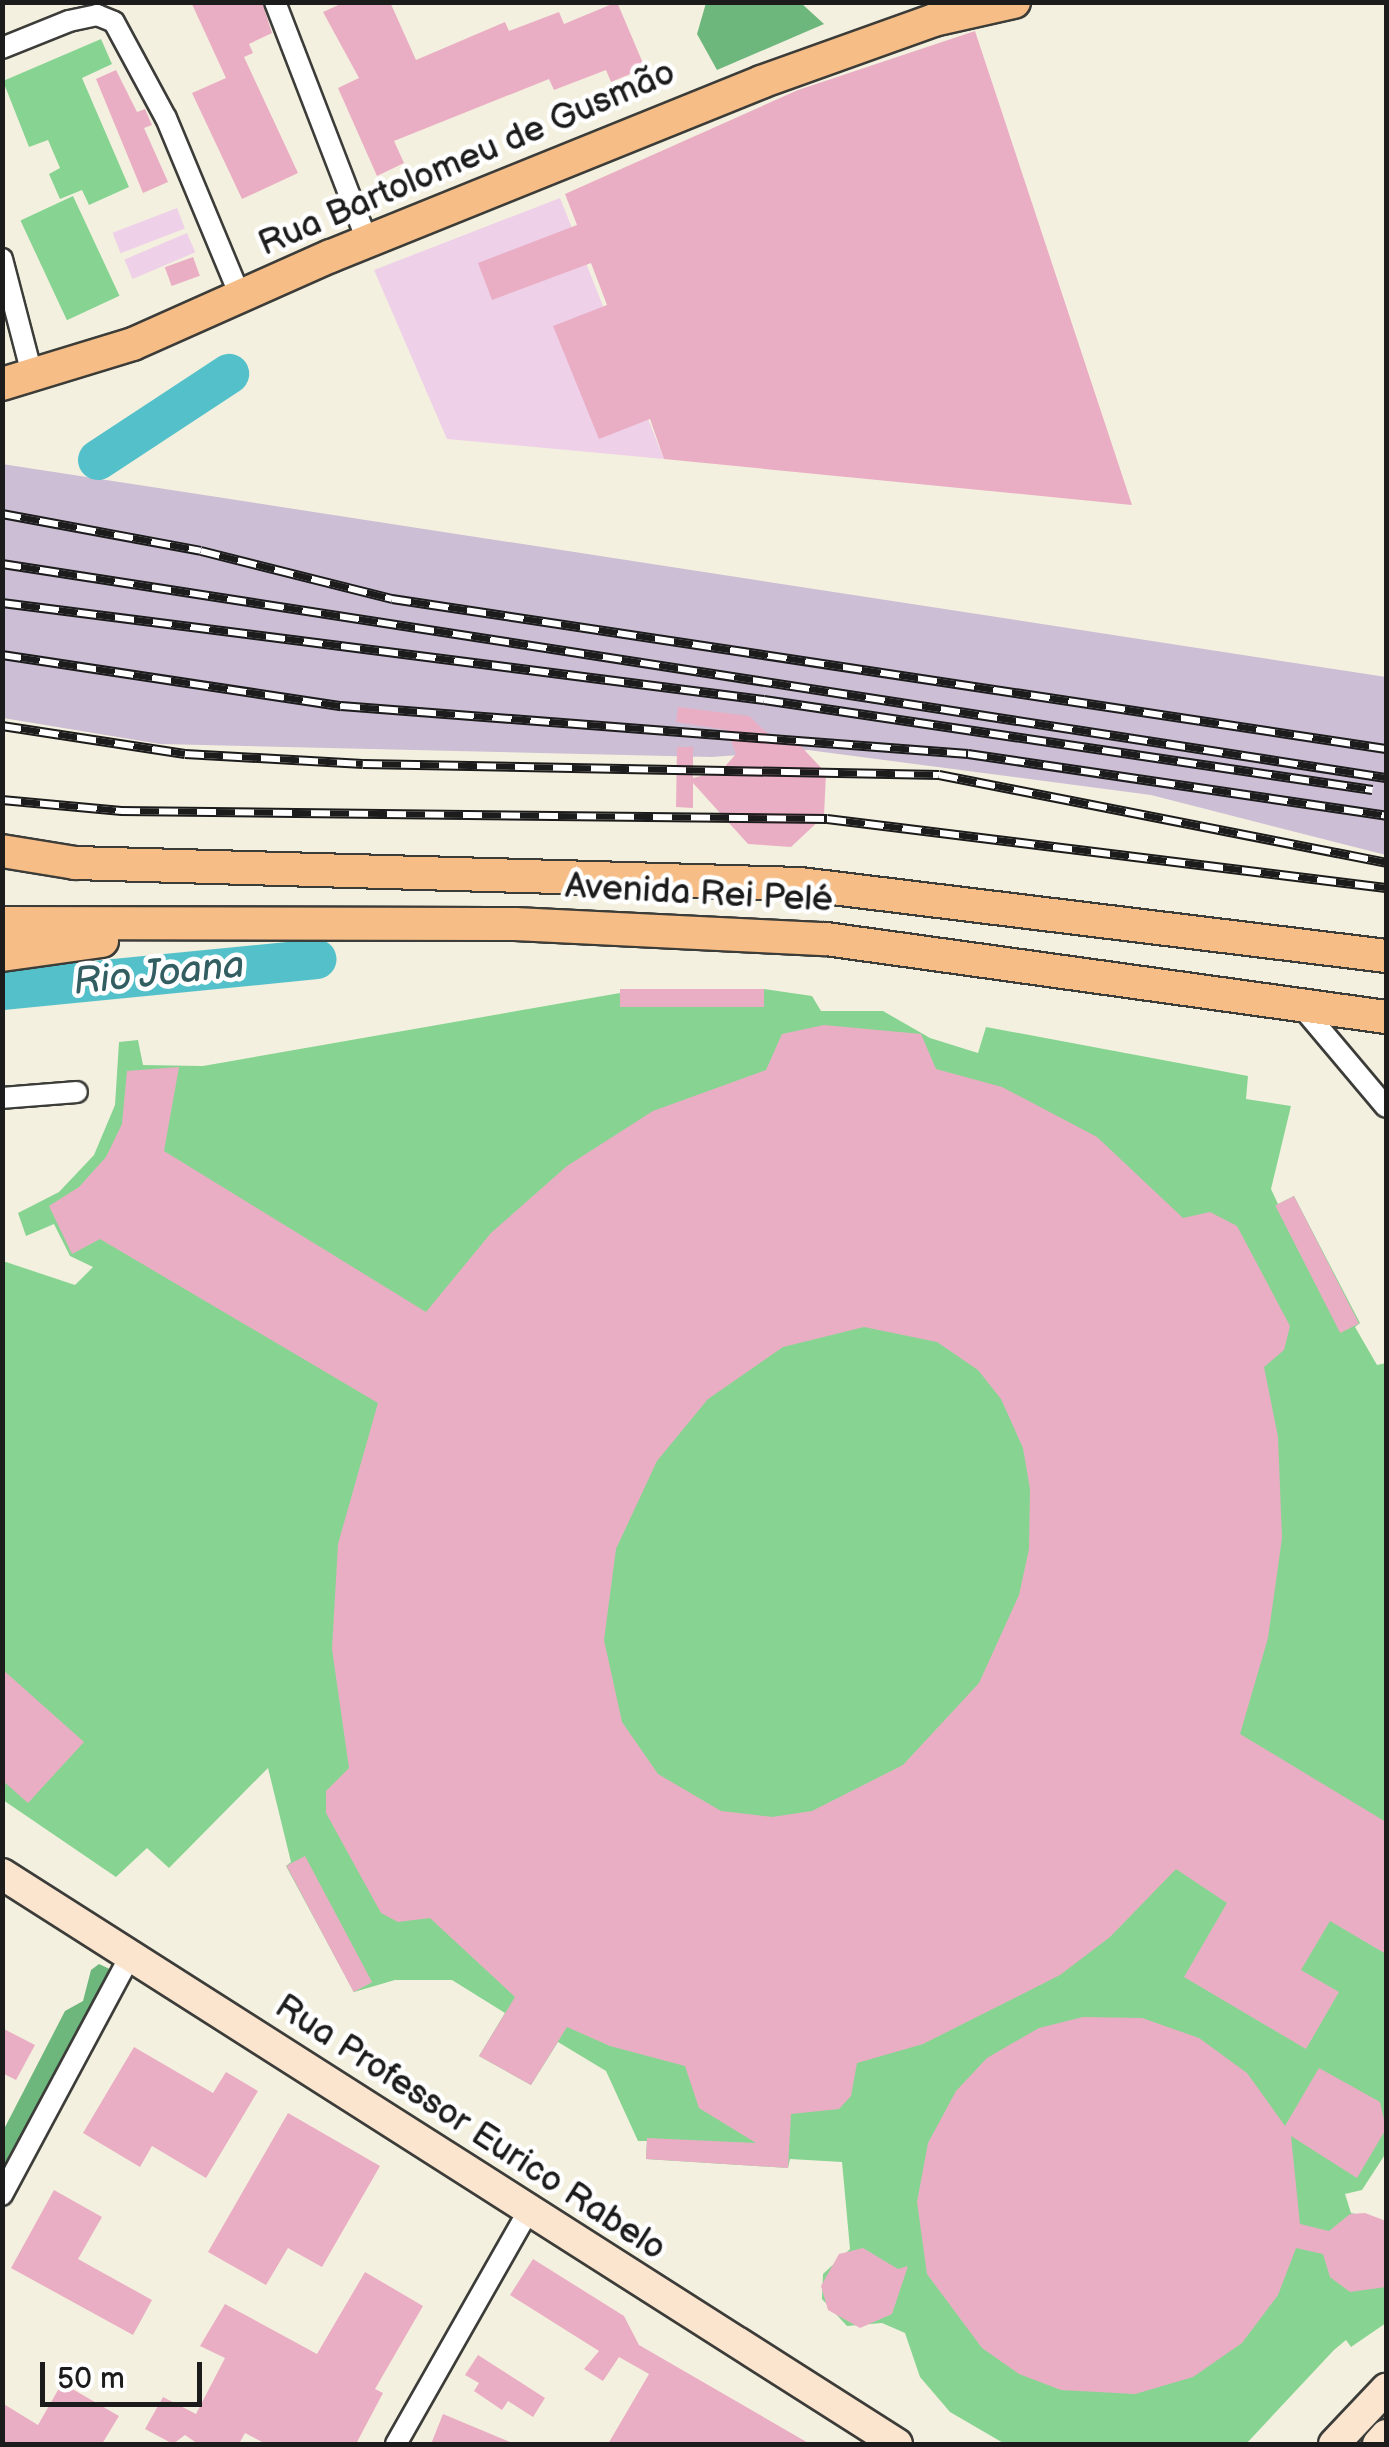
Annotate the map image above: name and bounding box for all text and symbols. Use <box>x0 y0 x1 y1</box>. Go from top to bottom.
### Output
street label: Rua Bartolomeu de Gusmão <box>252 52 682 266</box>
street label: Avenida Rei Pelé <box>564 866 834 922</box>
water label: Rio Joana <box>70 942 248 1006</box>
street label: Rua Professor Eurico Rabelo <box>267 1986 673 2270</box>
scale bar <box>45 2342 208 2404</box>
text: 50 m <box>57 2361 125 2397</box>

